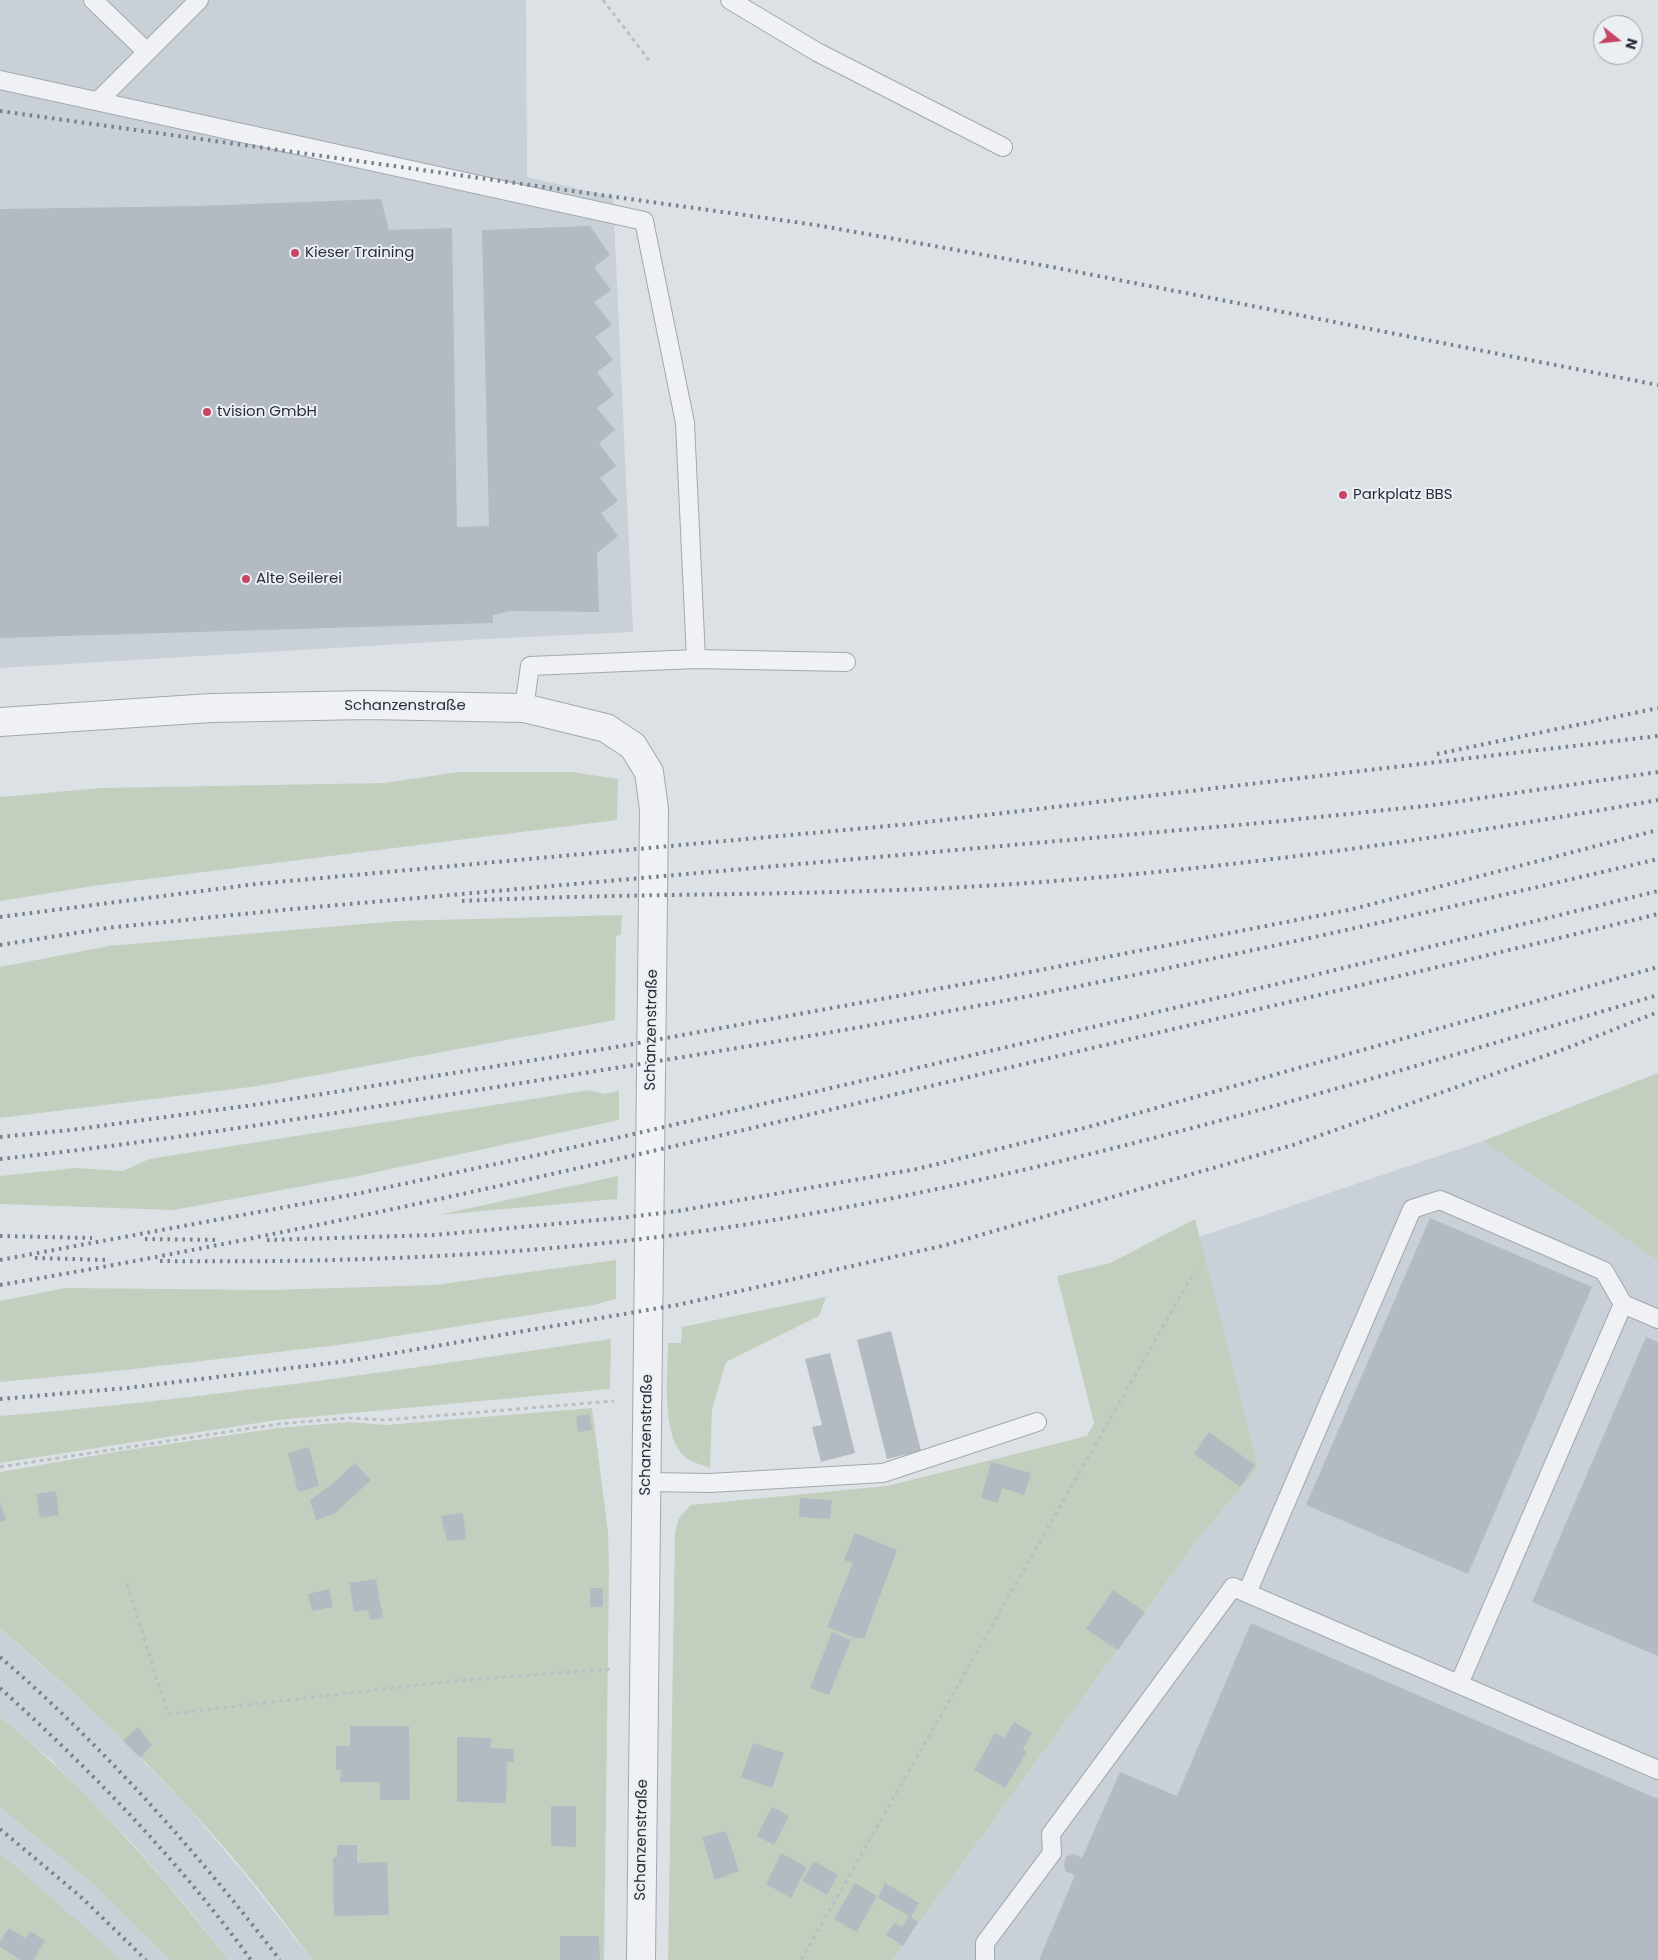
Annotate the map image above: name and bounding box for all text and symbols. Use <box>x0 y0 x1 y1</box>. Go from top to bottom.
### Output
north arrow <box>1593 15 1643 65</box>
text: N <box>1620 36 1643 52</box>
place label: Kieser Training <box>305 244 414 262</box>
marker: Kieser Training <box>289 247 301 259</box>
place label: tvision GmbH <box>217 403 317 421</box>
marker: tvision GmbH <box>201 406 213 418</box>
place label: Parkplatz BBS <box>1353 486 1453 504</box>
marker: Parkplatz BBS <box>1337 489 1349 501</box>
place label: Alte Seilerei <box>256 570 342 588</box>
marker: Alte Seilerei <box>240 573 252 585</box>
street label: Schanzenstraße <box>344 697 466 715</box>
street label: Schanzenstraße <box>642 969 662 1091</box>
street label: Schanzenstraße <box>637 1374 657 1496</box>
street label: Schanzenstraße <box>632 1779 652 1901</box>

